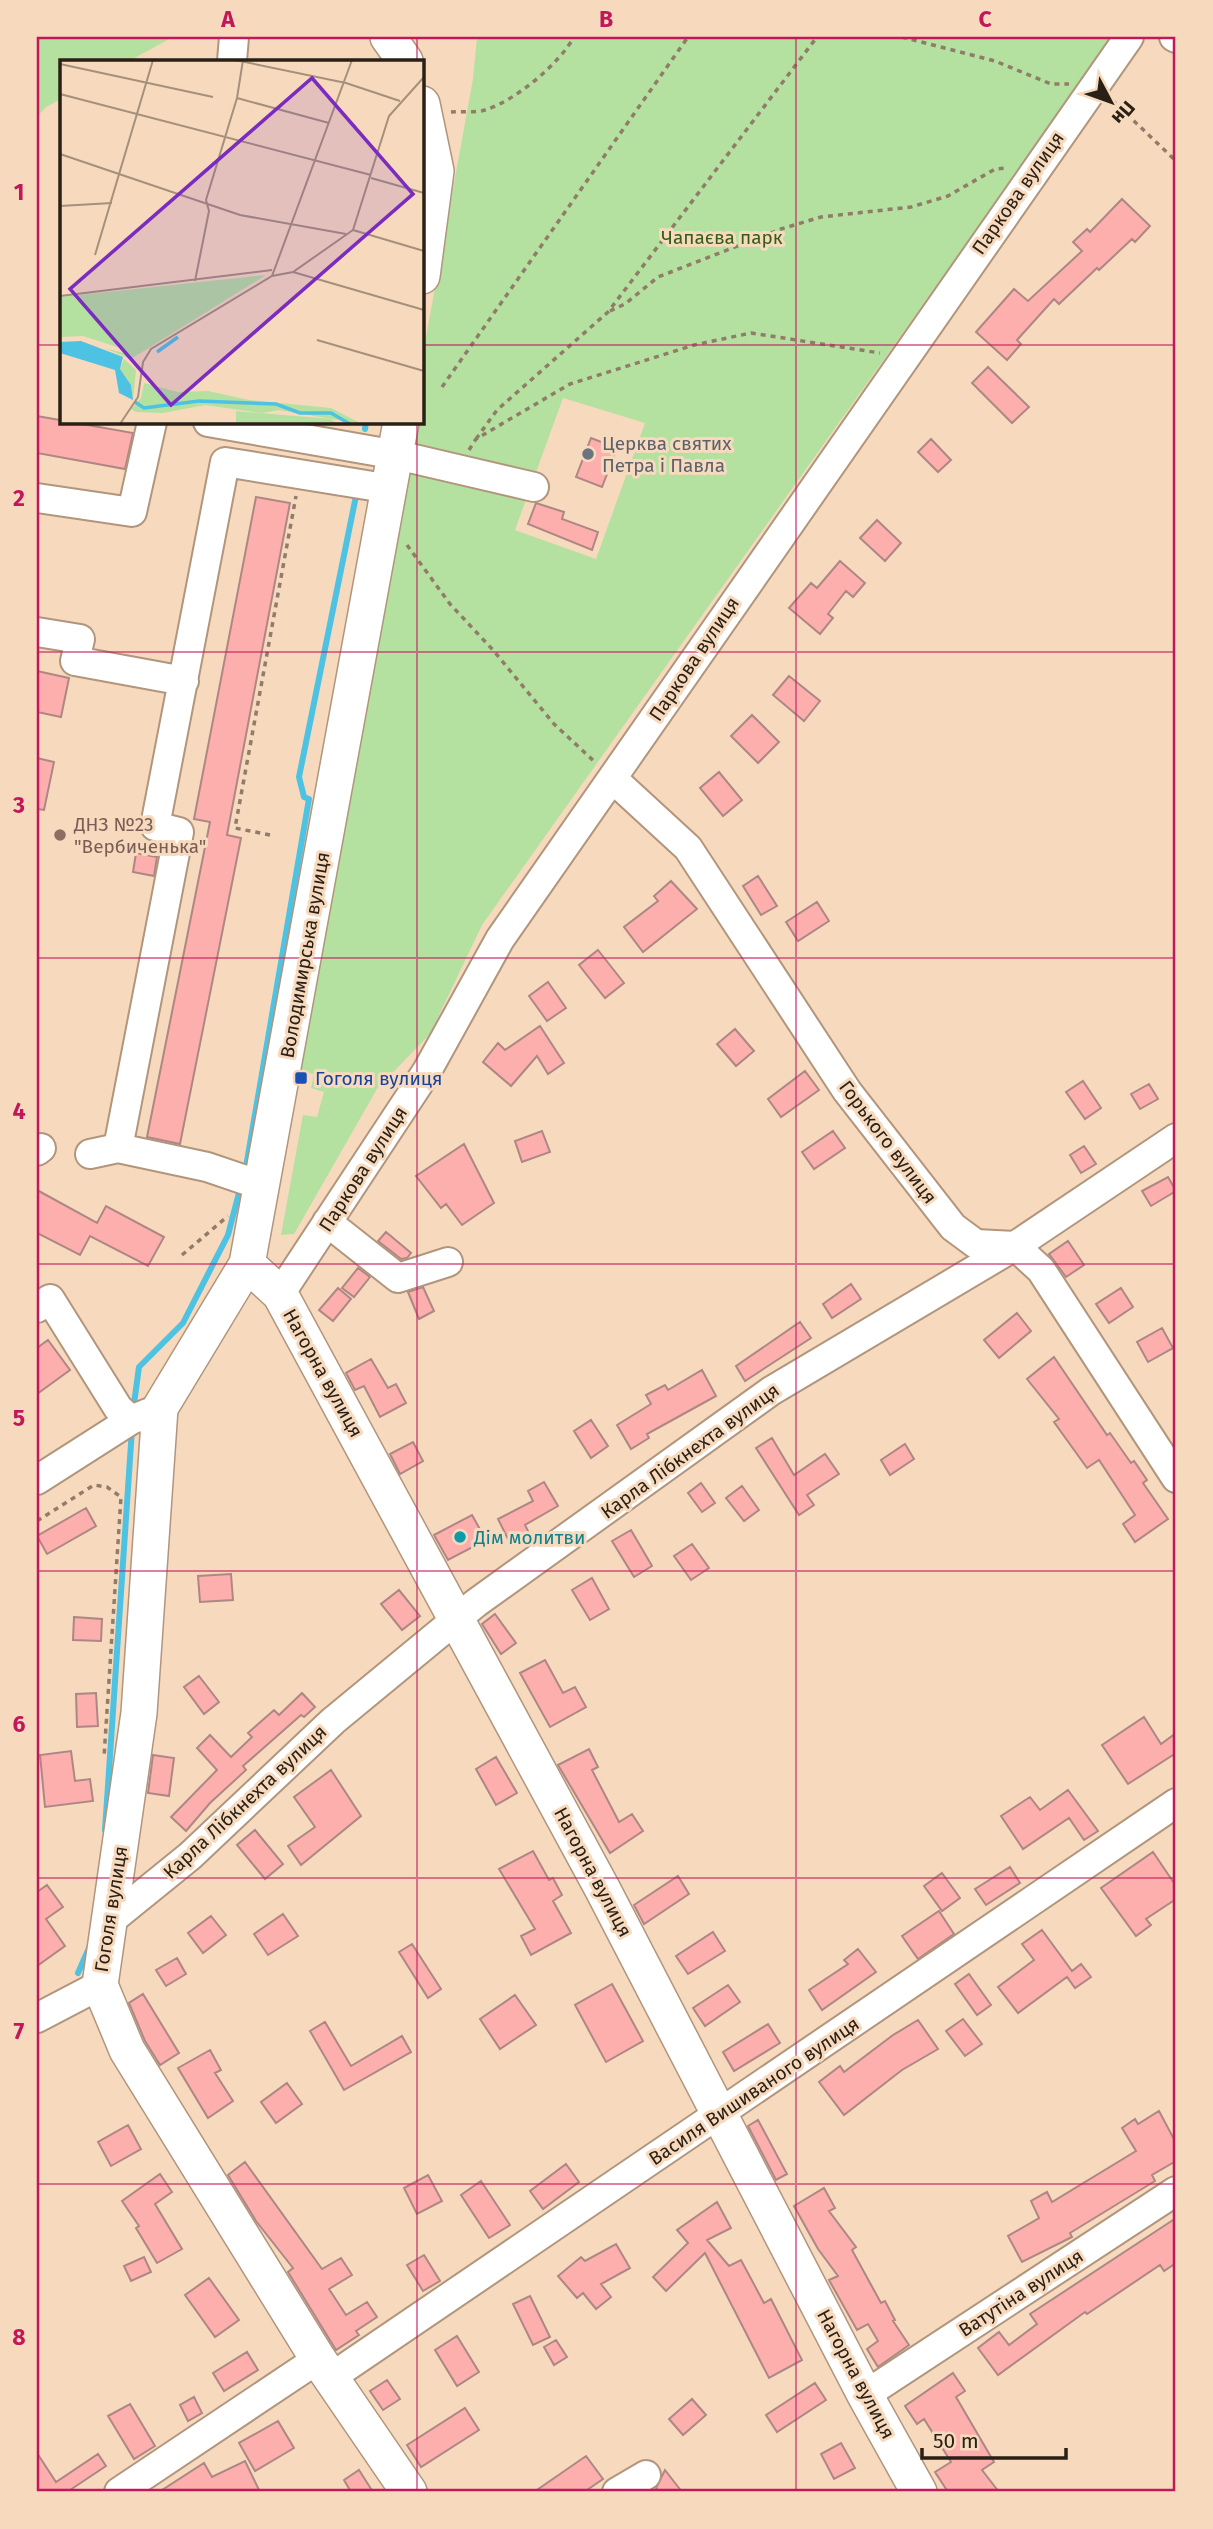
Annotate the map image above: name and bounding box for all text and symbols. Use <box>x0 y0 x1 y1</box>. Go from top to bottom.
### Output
text: A <box>220 5 235 33</box>
text: B <box>599 5 613 33</box>
text: C <box>978 5 992 33</box>
inset map <box>60 60 424 424</box>
north arrow <box>1076 66 1146 136</box>
text: Пн <box>1107 96 1140 129</box>
street label: Паркова вулиця <box>967 127 1069 259</box>
text: 1 <box>14 178 24 206</box>
park label: Чапаєва парк <box>661 226 783 249</box>
place label: Церква святих Петра і Павла <box>602 432 732 477</box>
marker: Церква святих Петра і Павла <box>580 446 596 462</box>
text: 2 <box>13 484 25 512</box>
street label: Паркова вулиця <box>644 593 744 725</box>
text: 3 <box>12 791 25 819</box>
place label: ДНЗ №23 "Вербиченька" <box>73 813 206 858</box>
marker: ДНЗ №23 "Вербиченька" <box>52 827 68 843</box>
street label: Володимирська вулиця <box>276 850 334 1060</box>
place label: Гоголя вулиця <box>315 1067 442 1090</box>
marker: Гоголя вулиця <box>293 1070 309 1086</box>
street label: Горького вулиця <box>834 1076 942 1208</box>
text: 4 <box>13 1097 26 1125</box>
street label: Паркова вулиця <box>314 1102 412 1236</box>
street label: Нагорна вулиця <box>278 1305 368 1441</box>
street label: Карла Лібкнехта вулиця <box>596 1379 784 1523</box>
text: 5 <box>13 1404 25 1432</box>
place label: Дім молитви <box>473 1526 585 1549</box>
marker: Дім молитви <box>452 1529 468 1545</box>
text: 6 <box>13 1710 26 1738</box>
street label: Карла Лібкнехта вулиця <box>159 1720 331 1884</box>
street label: Нагорна вулиця <box>549 1803 637 1941</box>
street label: Гоголя вулиця <box>90 1844 132 1974</box>
street label: Василя Вишиваного вулиця <box>644 2012 864 2170</box>
text: 7 <box>14 2017 25 2045</box>
street label: Ватутіна вулиця <box>955 2244 1087 2342</box>
street label: Нагорна вулиця <box>812 2305 900 2443</box>
text: 8 <box>12 2323 26 2351</box>
scale bar <box>922 2417 1066 2461</box>
text: 50 m <box>933 2428 979 2454</box>

